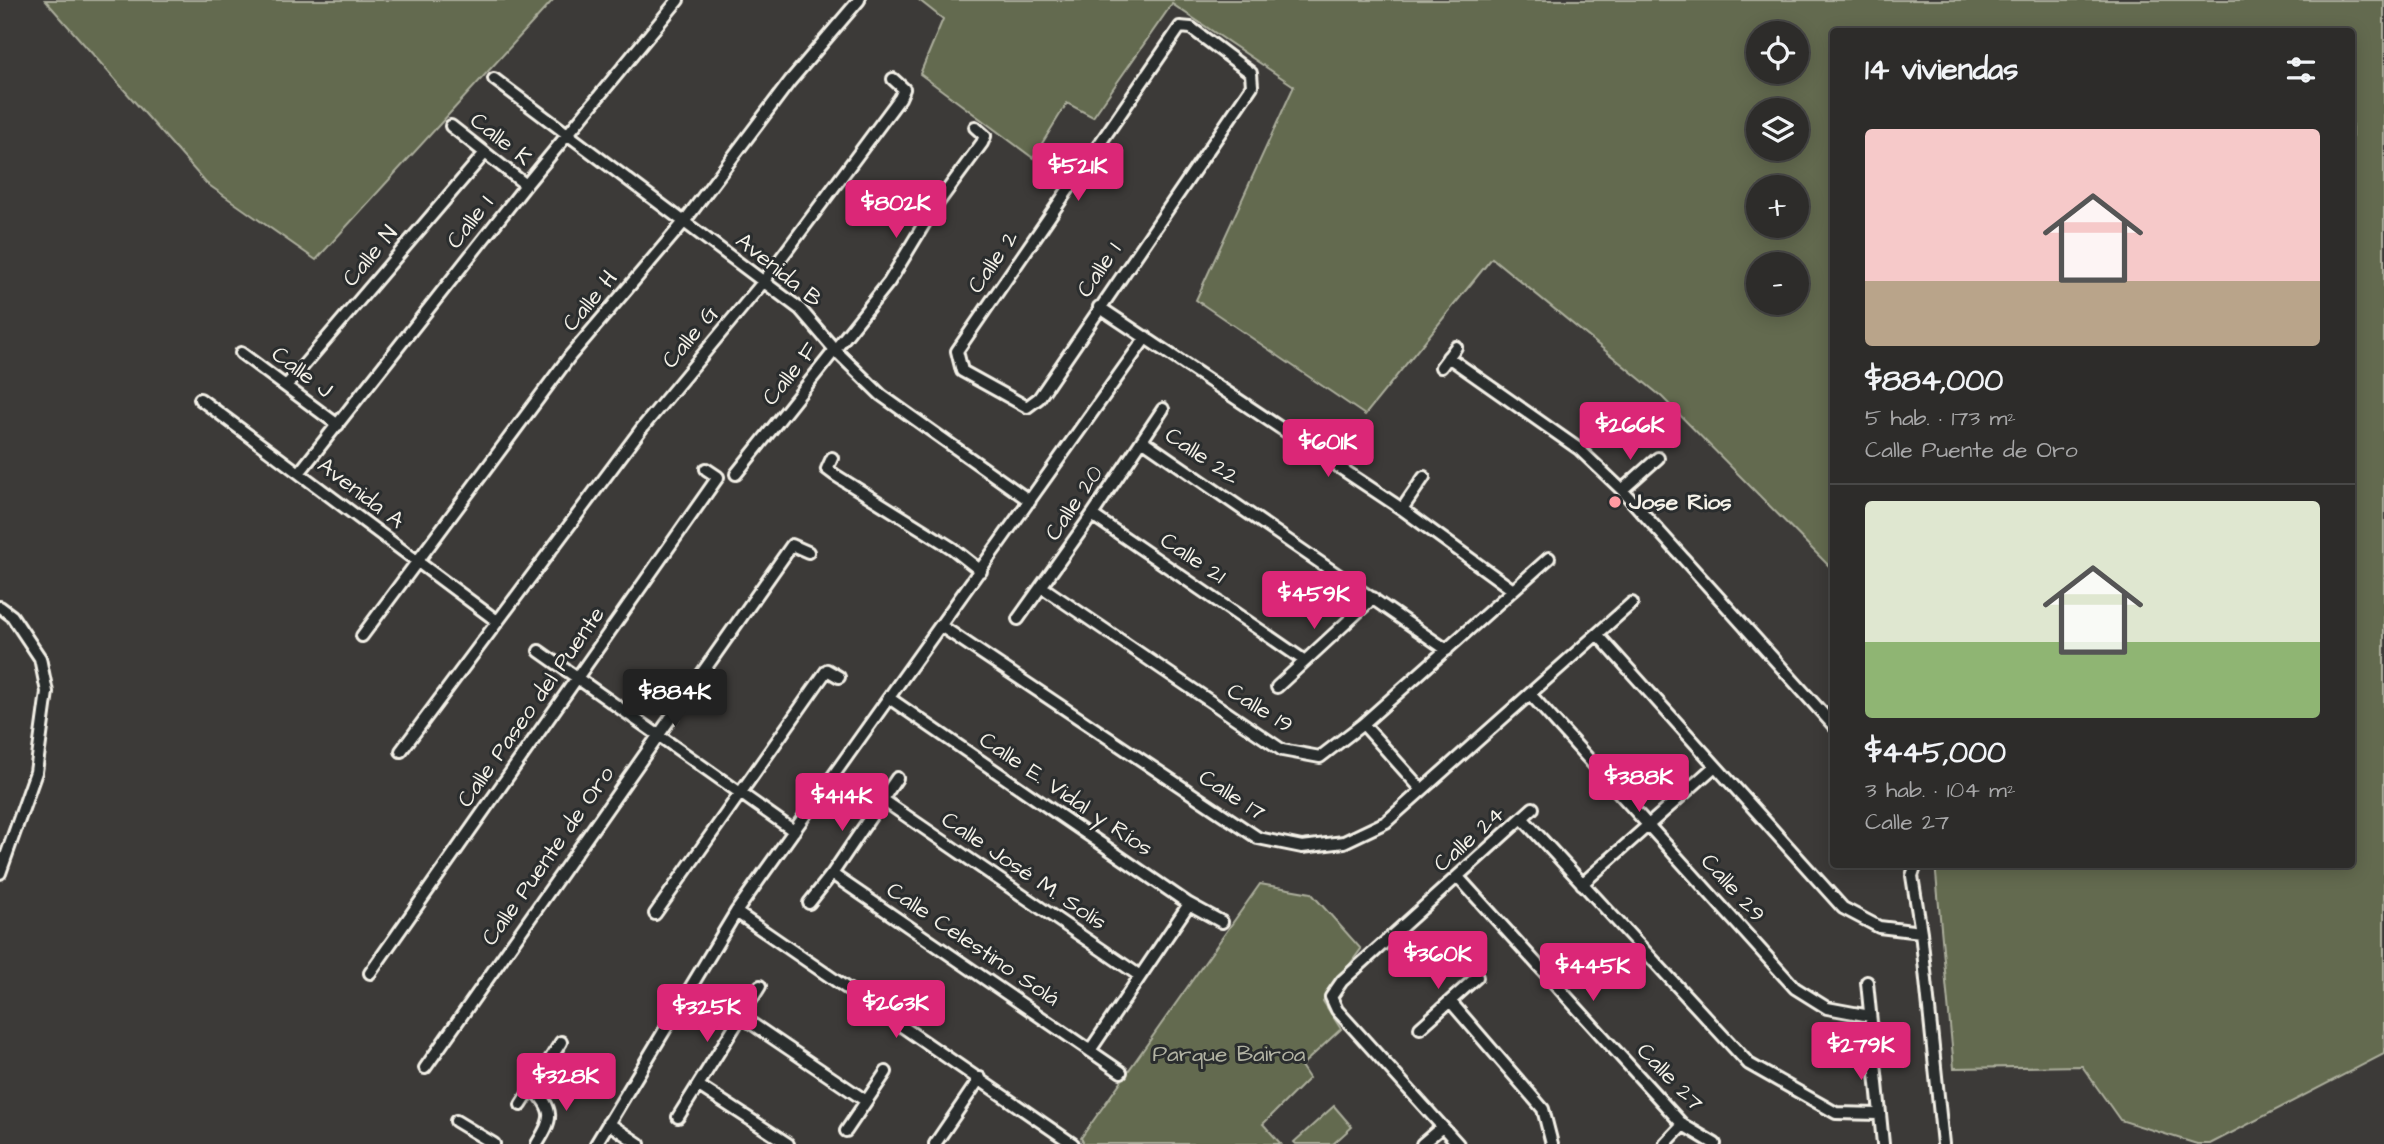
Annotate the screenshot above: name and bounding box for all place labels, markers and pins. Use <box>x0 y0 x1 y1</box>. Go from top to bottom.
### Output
pin: $521K <box>1029 144 1127 203</box>
pin: $802K <box>847 180 945 240</box>
pin: $266K <box>1581 402 1679 462</box>
pin: $601K <box>1279 420 1377 479</box>
place label: Jose Rios <box>1628 486 1732 518</box>
marker: Jose Rios <box>1607 494 1623 510</box>
pin: $459K <box>1265 572 1363 631</box>
pin: $884K <box>626 670 724 729</box>
pin: $388K <box>1590 754 1688 814</box>
pin: $414K <box>793 774 891 833</box>
pin: $360K <box>1389 932 1487 991</box>
pin: $445K <box>1544 944 1642 1003</box>
pin: $263K <box>847 981 945 1040</box>
pin: $325K <box>658 984 756 1044</box>
pin: $279K <box>1812 1023 1910 1082</box>
pin: $328K <box>517 1054 615 1113</box>

